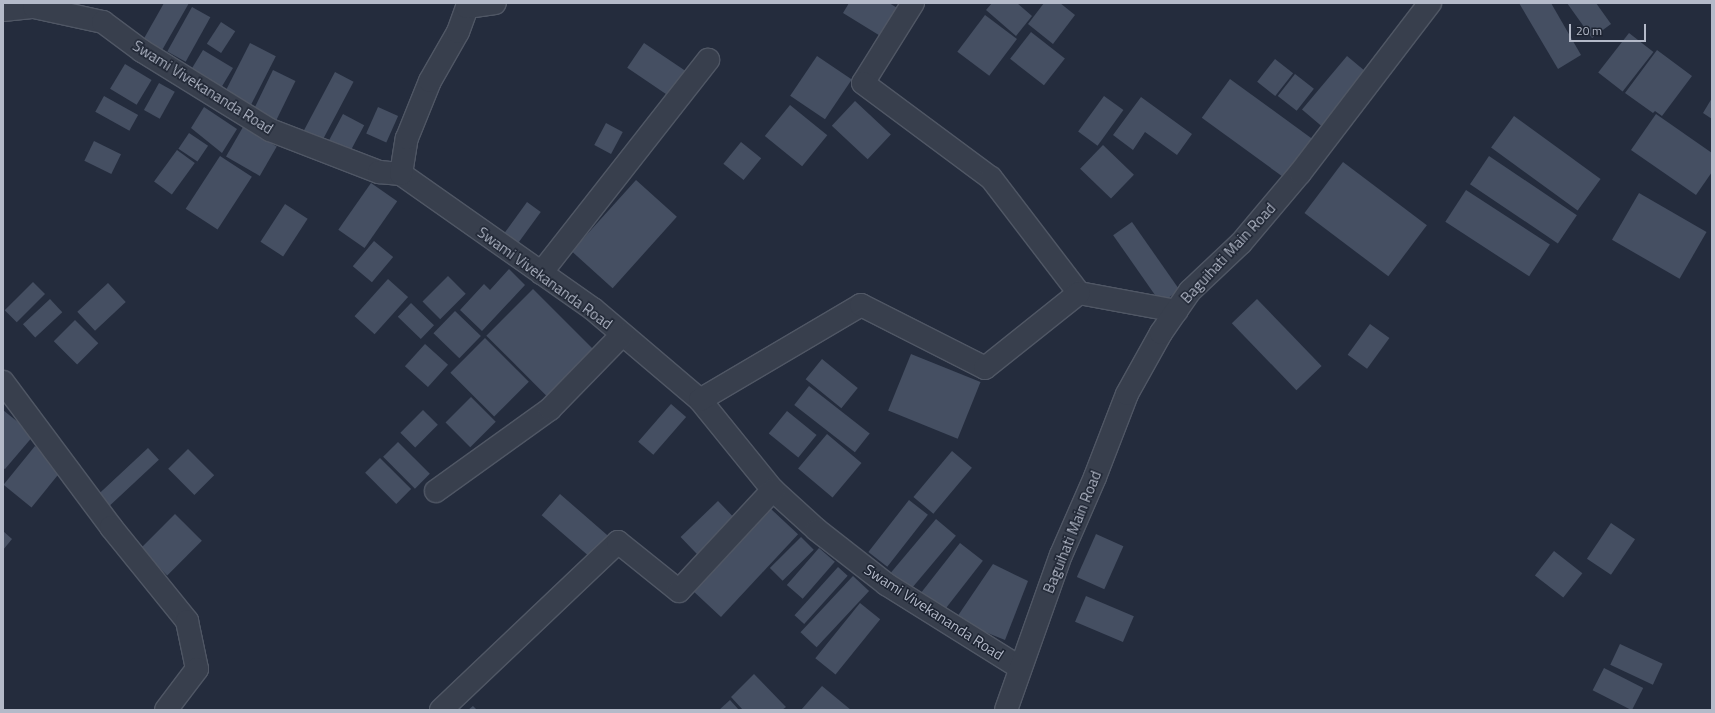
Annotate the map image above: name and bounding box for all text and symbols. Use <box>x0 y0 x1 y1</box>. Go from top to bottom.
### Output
scale bar <box>1571 16 1648 42</box>
text: 20 m <box>1576 21 1602 40</box>
street label: Swami Vivekananda Road <box>129 36 277 138</box>
street label: Baguihati Main Road <box>1177 199 1279 307</box>
street label: Swami Vivekananda Road <box>474 223 616 333</box>
street label: Baguihati Main Road <box>1039 468 1105 596</box>
street label: Swami Vivekananda Road <box>861 560 1007 664</box>

